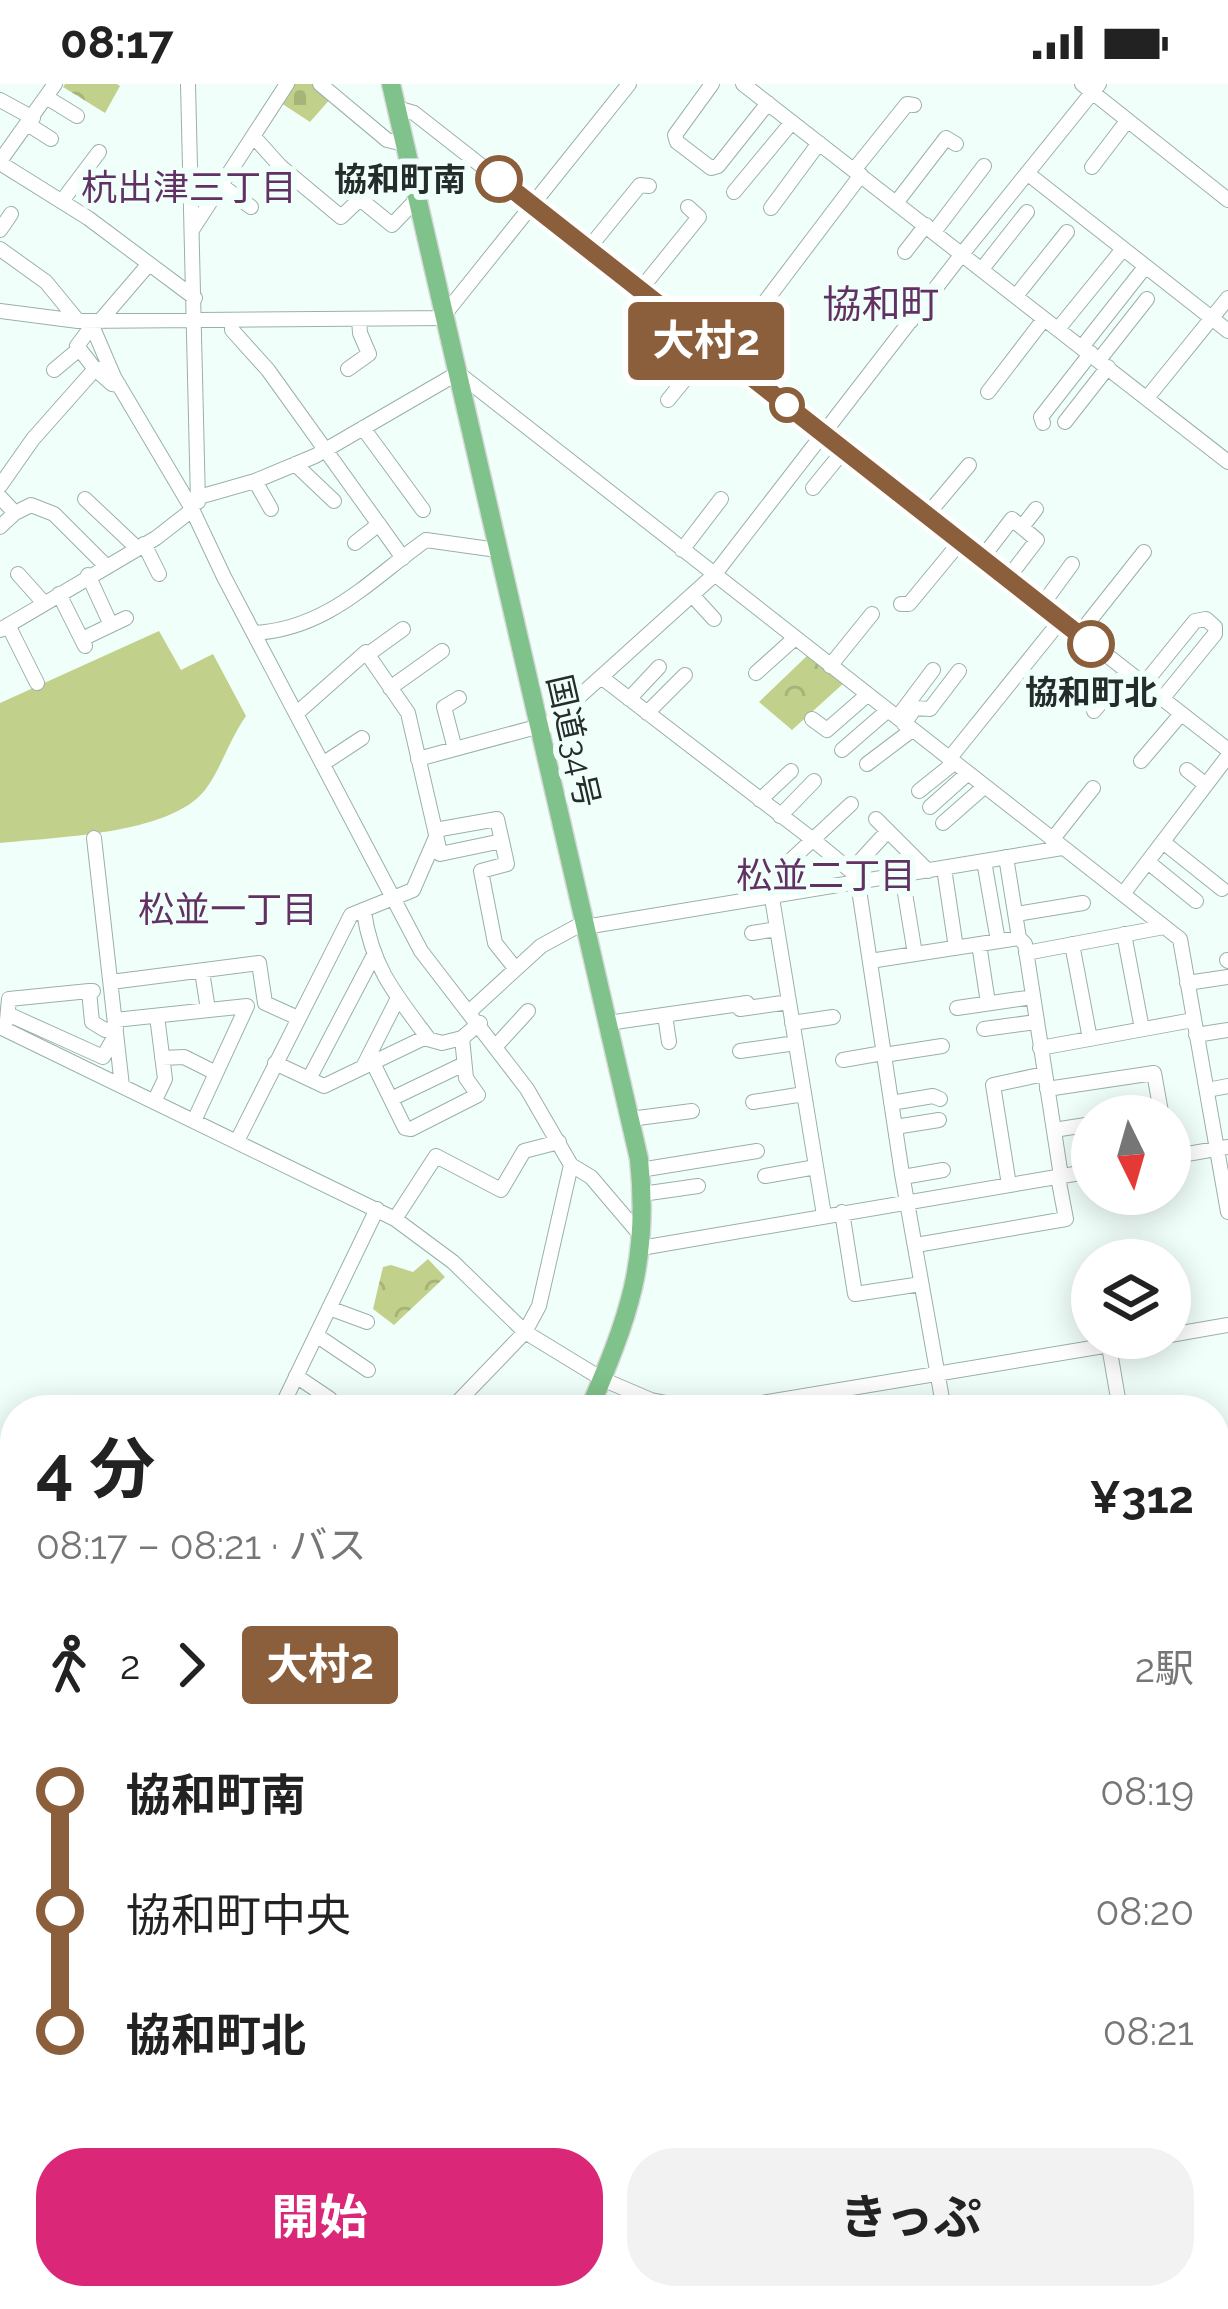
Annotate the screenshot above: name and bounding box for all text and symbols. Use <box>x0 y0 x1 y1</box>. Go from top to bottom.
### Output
text: 08:17 <box>60 16 173 69</box>
marker: 協和町南 <box>477 157 521 201</box>
place label: 協和町南 <box>334 160 466 199</box>
district label: 杭出津三丁目 <box>81 166 297 208</box>
district label: 協和町 <box>822 281 940 327</box>
line badge: 大村2 <box>637 302 775 380</box>
text: 大村2 <box>652 316 760 365</box>
unlabelled marker <box>771 389 803 421</box>
marker: 協和町北 <box>1069 622 1113 666</box>
street label: 国道34号 <box>539 671 608 811</box>
place label: 協和町北 <box>1025 673 1157 712</box>
district label: 松並二丁目 <box>736 854 916 896</box>
district label: 松並一丁目 <box>138 888 318 930</box>
north arrow <box>1071 1095 1191 1215</box>
map controls <box>1071 1095 1191 1359</box>
button: layers <box>1071 1239 1191 1359</box>
text: 4 分 <box>36 1430 156 1507</box>
text: ¥312 <box>1089 1471 1194 1524</box>
text: 08:17 – 08:21 · バス <box>36 1522 366 1568</box>
icon: walk <box>36 1632 102 1698</box>
icon: forward <box>158 1632 224 1698</box>
text: 大村2 <box>266 1640 374 1689</box>
text: 2 <box>120 1642 140 1688</box>
text: 2駅 <box>1135 1645 1194 1691</box>
text: 08:19 <box>1100 1768 1194 1814</box>
text: 協和町南 <box>126 1769 306 1822</box>
text: 08:20 <box>1095 1888 1194 1934</box>
text: 協和町中央 <box>126 1889 351 1942</box>
text: 08:21 <box>1103 2008 1194 2054</box>
text: 協和町北 <box>126 2009 306 2062</box>
button: 開始 <box>36 2148 603 2286</box>
button: きっぷ <box>627 2148 1194 2286</box>

